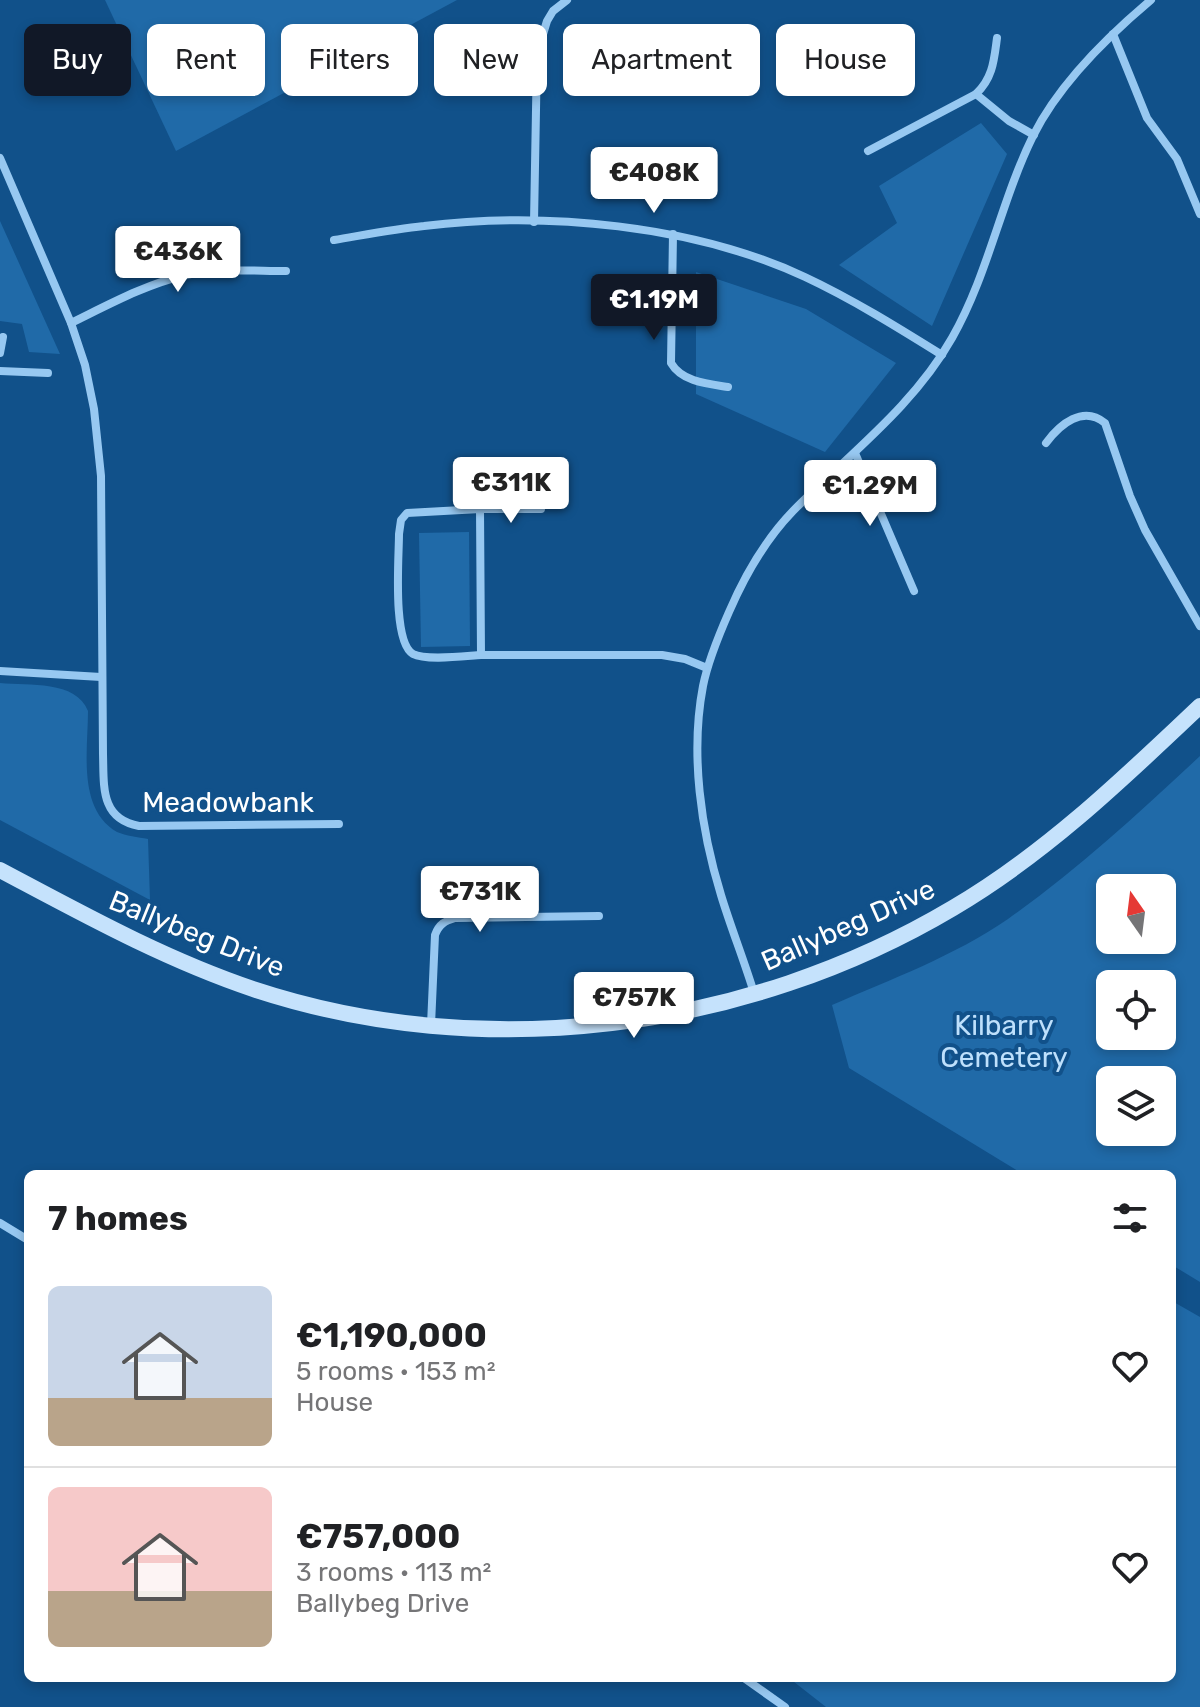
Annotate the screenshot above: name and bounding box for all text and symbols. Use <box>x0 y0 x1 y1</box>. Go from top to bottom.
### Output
chip: Buy <box>24 24 131 96</box>
chip: Rent <box>147 24 265 96</box>
chip: Filters <box>281 24 418 96</box>
chip: New <box>434 24 547 96</box>
chip: Apartment <box>563 24 760 96</box>
chip: House <box>776 24 915 96</box>
pin: €408K <box>598 147 710 215</box>
text: €408K <box>609 157 699 188</box>
pin: €436K <box>122 226 234 294</box>
text: €436K <box>133 236 223 267</box>
pin: €1.19M <box>589 274 719 342</box>
text: €1.19M <box>609 284 699 315</box>
pin: €311K <box>455 457 567 525</box>
pin: €1.29M <box>805 460 935 528</box>
text: €311K <box>471 467 551 498</box>
text: €1.29M <box>822 470 918 501</box>
street label: Meadowbank <box>142 786 314 819</box>
pin: €731K <box>424 866 536 934</box>
street label: Ballybeg Drive <box>756 872 940 978</box>
north arrow <box>1096 874 1176 954</box>
map controls <box>1096 874 1176 1146</box>
text: €731K <box>439 876 521 907</box>
street label: Ballybeg Drive <box>104 884 290 984</box>
button: locate <box>1096 970 1176 1050</box>
pin: €757K <box>578 972 690 1040</box>
text: €757K <box>592 982 676 1013</box>
park label: Kilbarry Cemetery <box>940 1009 1068 1074</box>
button: layers <box>1096 1066 1176 1146</box>
icon: filters <box>1108 1196 1152 1240</box>
text: 7 homes <box>48 1198 188 1239</box>
text: €1,190,000 <box>296 1315 487 1356</box>
icon: home <box>112 1318 208 1414</box>
icon: heart <box>1108 1344 1152 1388</box>
text: 5 rooms · 153 m² <box>296 1356 496 1387</box>
text: House <box>296 1387 373 1418</box>
text: €757,000 <box>296 1516 460 1557</box>
icon: home <box>112 1519 208 1615</box>
icon: heart <box>1108 1545 1152 1589</box>
text: 3 rooms · 113 m² <box>296 1557 491 1588</box>
text: Ballybeg Drive <box>296 1588 469 1619</box>

